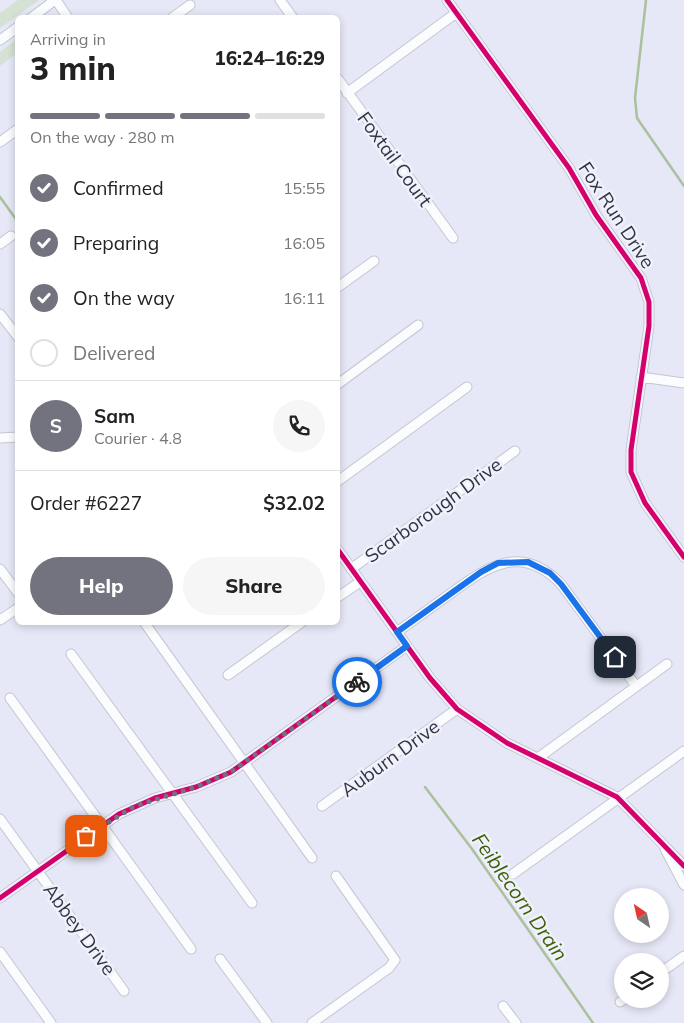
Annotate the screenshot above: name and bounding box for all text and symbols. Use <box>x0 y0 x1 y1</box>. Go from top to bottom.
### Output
text: Arriving in <box>30 29 106 49</box>
text: 16:24–16:29 <box>214 46 325 70</box>
text: 3 min <box>30 48 116 88</box>
street label: Foxtail Court <box>353 107 438 211</box>
text: On the way · 280 m <box>30 127 175 147</box>
street label: Fox Run Drive <box>574 157 660 273</box>
icon: check <box>30 174 58 202</box>
text: Confirmed <box>73 176 164 200</box>
text: 15:55 <box>283 178 325 198</box>
icon: check <box>30 229 58 257</box>
text: Preparing <box>73 231 159 255</box>
text: 16:05 <box>283 233 325 253</box>
icon: check <box>30 284 58 312</box>
text: On the way <box>73 286 175 310</box>
text: 16:11 <box>283 288 325 308</box>
text: Delivered <box>73 341 155 365</box>
button: phone <box>273 400 325 452</box>
text: Sam <box>94 404 135 428</box>
text: S <box>50 414 62 438</box>
text: Courier · 4.8 <box>94 428 182 448</box>
street label: Scarborough Drive <box>360 452 506 568</box>
text: Order #6227 <box>30 491 142 515</box>
text: $32.02 <box>263 491 325 515</box>
button: Help <box>30 557 173 615</box>
button: Share <box>183 557 325 615</box>
pin <box>594 636 636 678</box>
icon: home <box>601 643 629 671</box>
courier <box>332 657 382 707</box>
icon: bike <box>343 668 371 696</box>
street label: Auburn Drive <box>336 714 444 802</box>
pin <box>65 815 107 857</box>
icon: bag <box>72 822 100 850</box>
water label: Feiblecorn Drain <box>467 828 574 965</box>
street label: Abbey Drive <box>39 878 121 980</box>
north arrow <box>614 888 669 942</box>
map controls <box>614 888 669 1008</box>
button: layers <box>614 953 669 1008</box>

